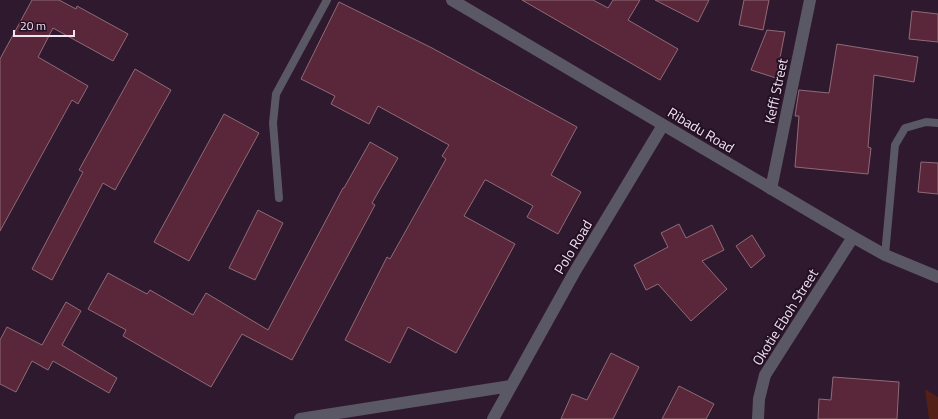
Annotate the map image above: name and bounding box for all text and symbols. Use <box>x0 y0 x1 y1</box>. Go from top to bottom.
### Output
scale bar <box>14 12 74 38</box>
text: 20 m <box>20 16 46 35</box>
street label: Keffi Street <box>758 56 793 126</box>
street label: Ribadu Road <box>664 101 739 158</box>
street label: Polo Road <box>548 216 597 278</box>
street label: Okotie Eboh Street <box>746 264 823 369</box>

